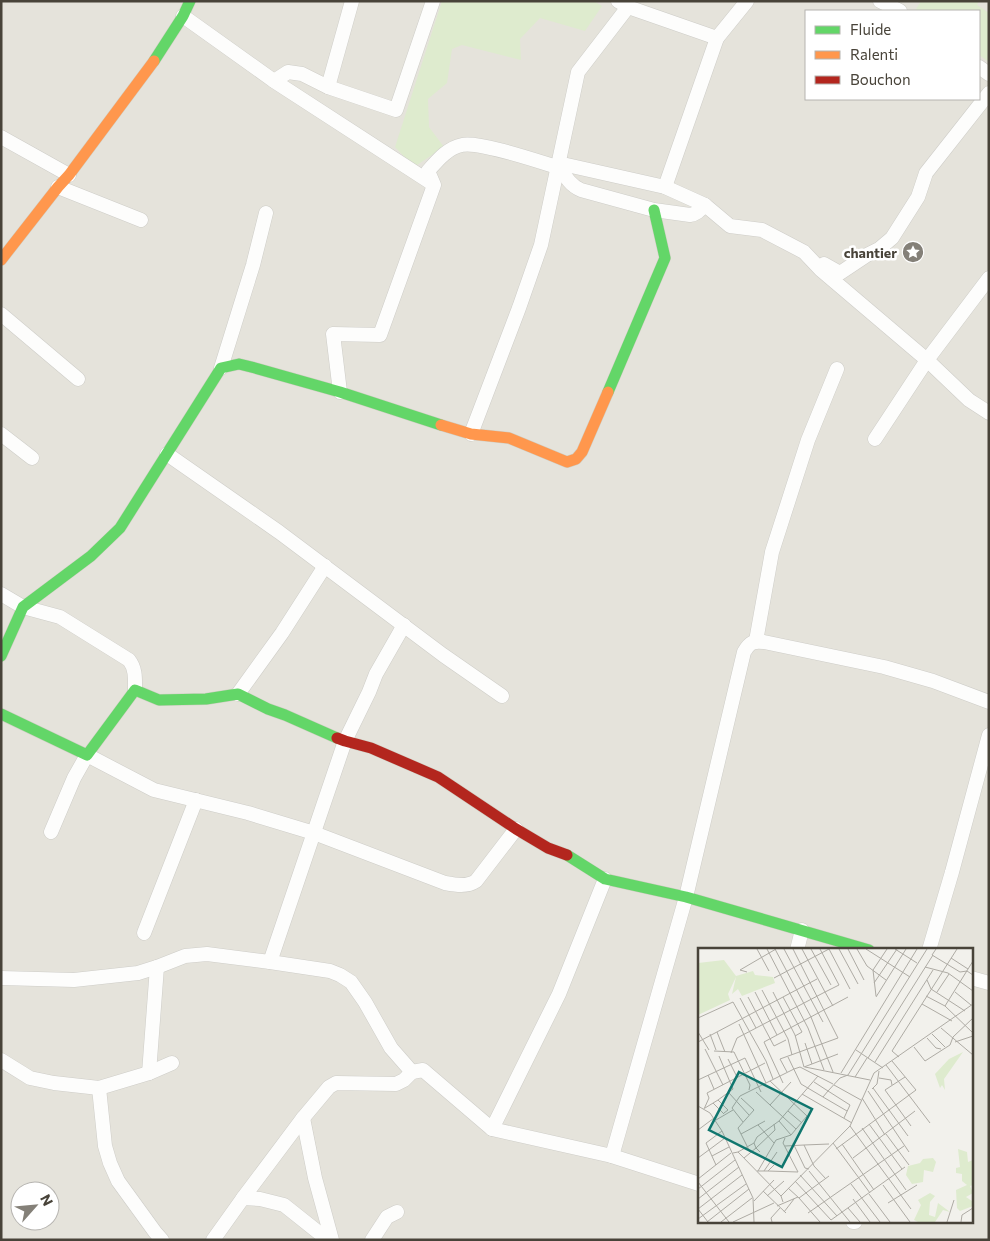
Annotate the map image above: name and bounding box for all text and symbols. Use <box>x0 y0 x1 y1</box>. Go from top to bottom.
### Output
legend <box>805 10 980 100</box>
text: Fluide <box>850 20 891 38</box>
text: Ralenti <box>850 45 898 63</box>
text: Bouchon <box>850 70 911 88</box>
place icon: chantier <box>901 240 925 264</box>
place label: chantier <box>844 244 897 261</box>
inset map <box>698 948 972 1224</box>
north arrow <box>10 1181 60 1231</box>
text: N <box>37 1191 57 1208</box>

